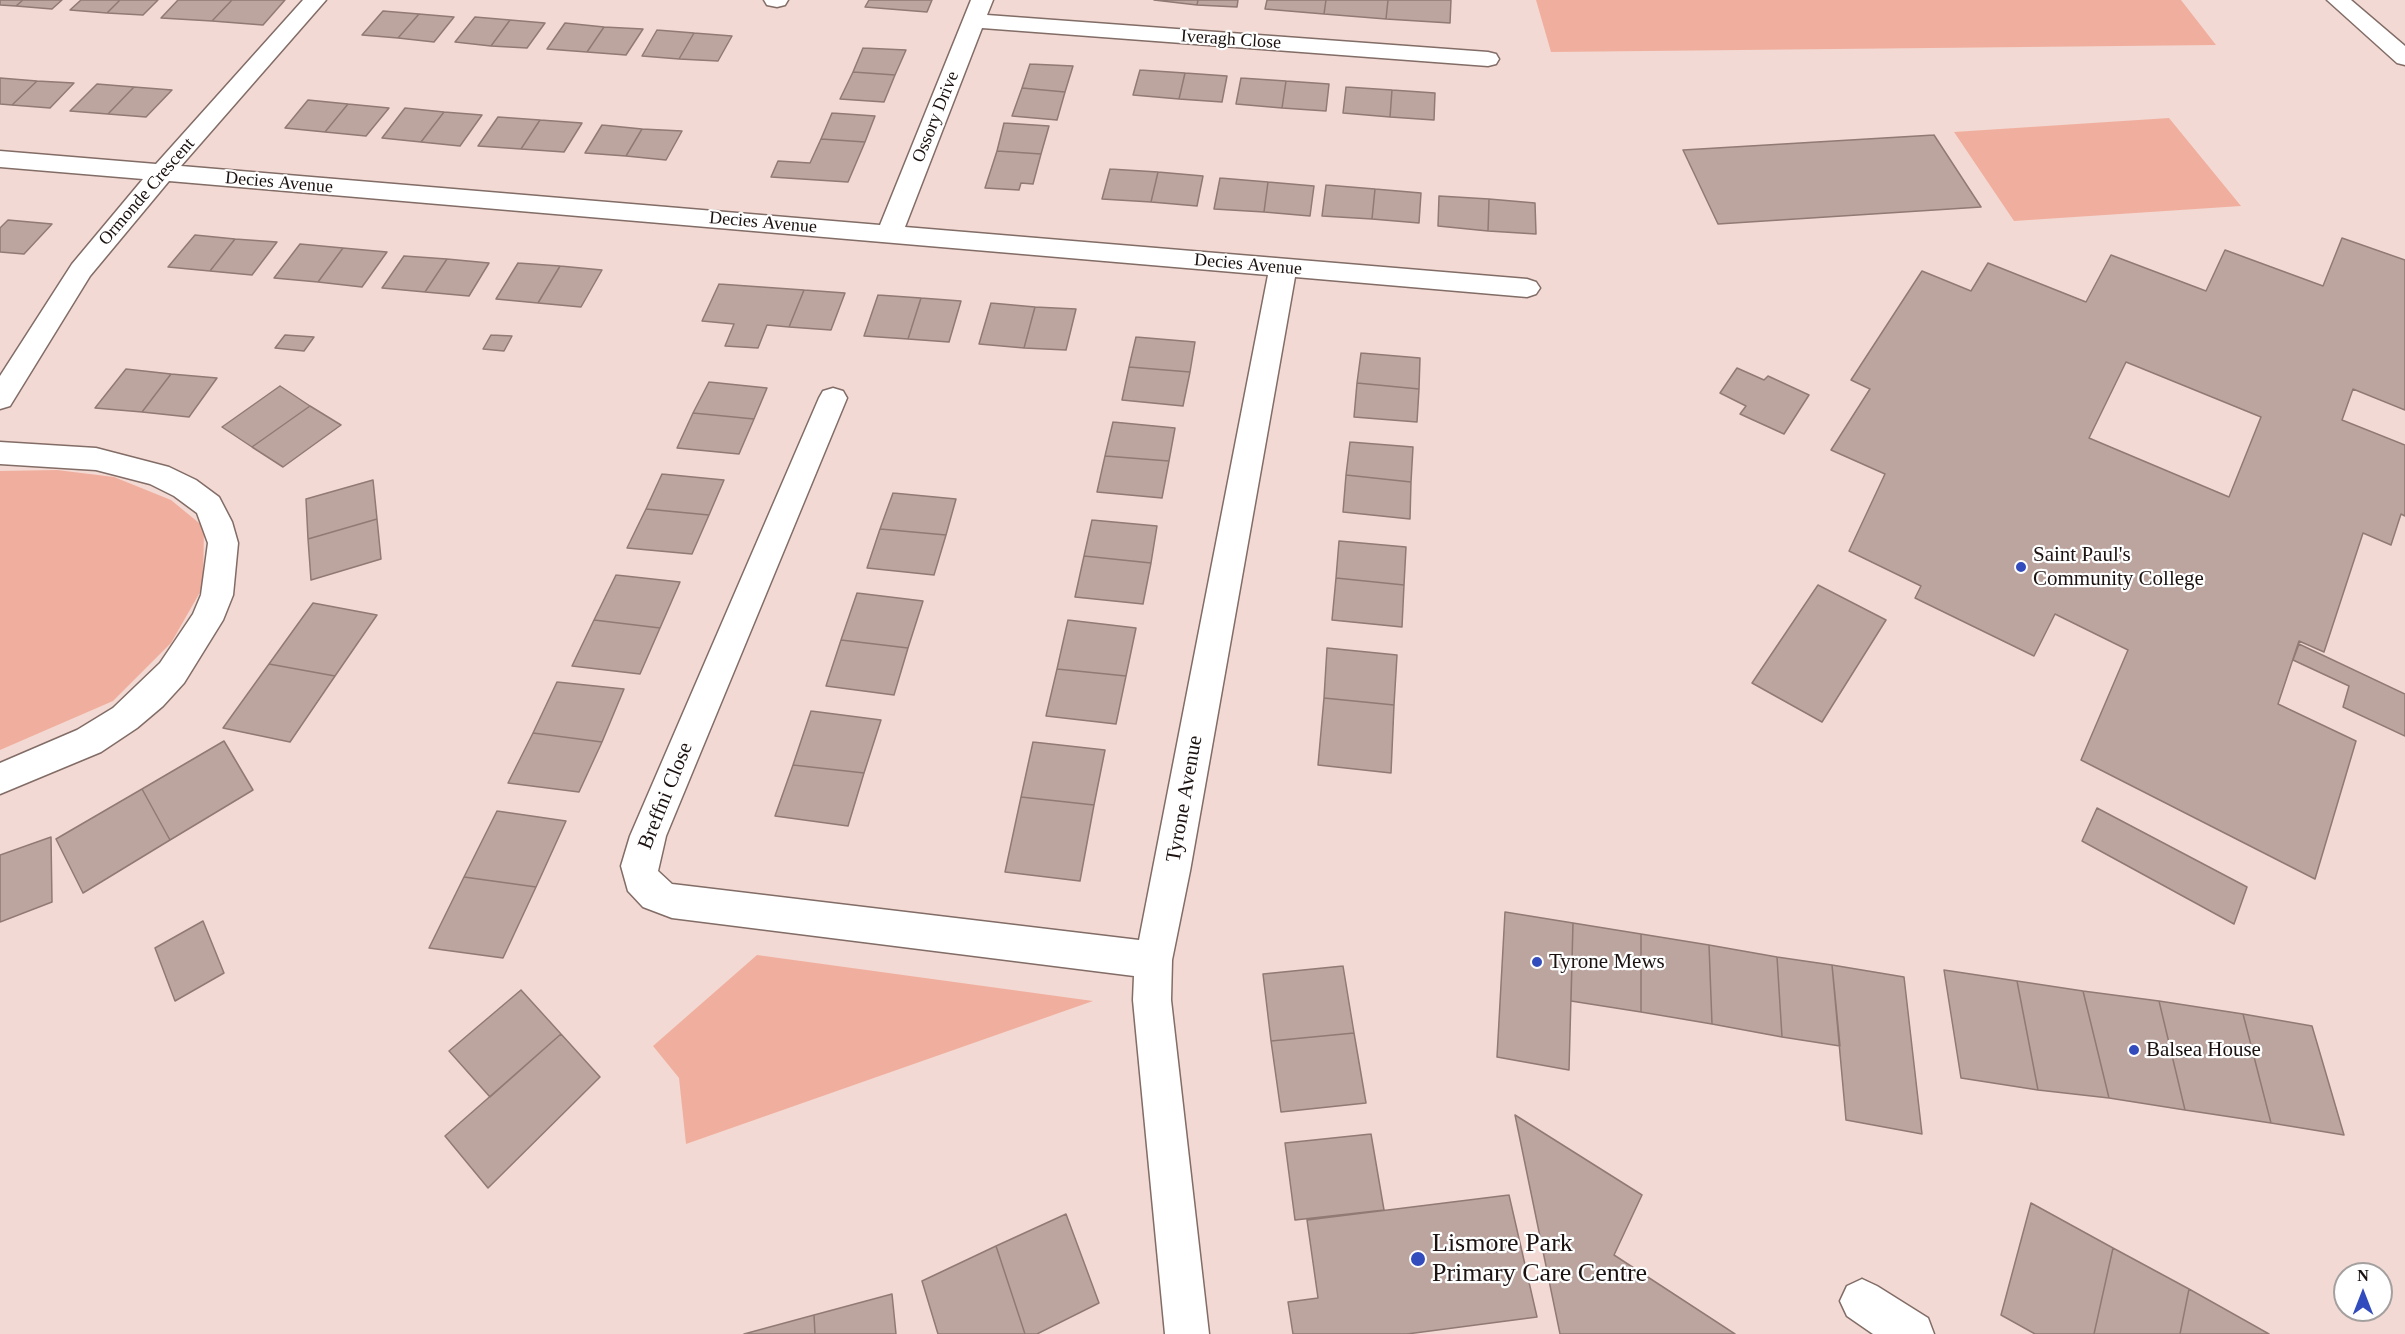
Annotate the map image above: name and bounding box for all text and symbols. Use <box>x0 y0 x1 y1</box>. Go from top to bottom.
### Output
street label: Iveragh Close <box>1180 26 1282 54</box>
street label: Ossory Drive <box>908 68 964 166</box>
street label: Ormonde Crescent <box>94 134 200 250</box>
street label: Decies Avenue <box>224 168 334 198</box>
street label: Decies Avenue <box>708 208 818 238</box>
street label: Decies Avenue <box>1193 250 1303 280</box>
place label: Saint Paul's Community College <box>2033 542 2204 592</box>
marker: Saint Paul's Community College <box>2014 560 2028 574</box>
street label: Tyrone Avenue <box>1161 734 1209 864</box>
street label: Breffni Close <box>633 739 699 853</box>
place label: Tyrone Mews <box>1549 949 1665 975</box>
marker: Tyrone Mews <box>1530 955 1544 969</box>
place label: Balsea House <box>2146 1037 2261 1063</box>
marker: Balsea House <box>2127 1043 2141 1057</box>
place label: Lismore Park Primary Care Centre <box>1432 1228 1647 1290</box>
marker: Lismore Park Primary Care Centre <box>1409 1250 1427 1268</box>
north arrow <box>2333 1262 2393 1322</box>
text: N <box>2357 1267 2369 1284</box>

